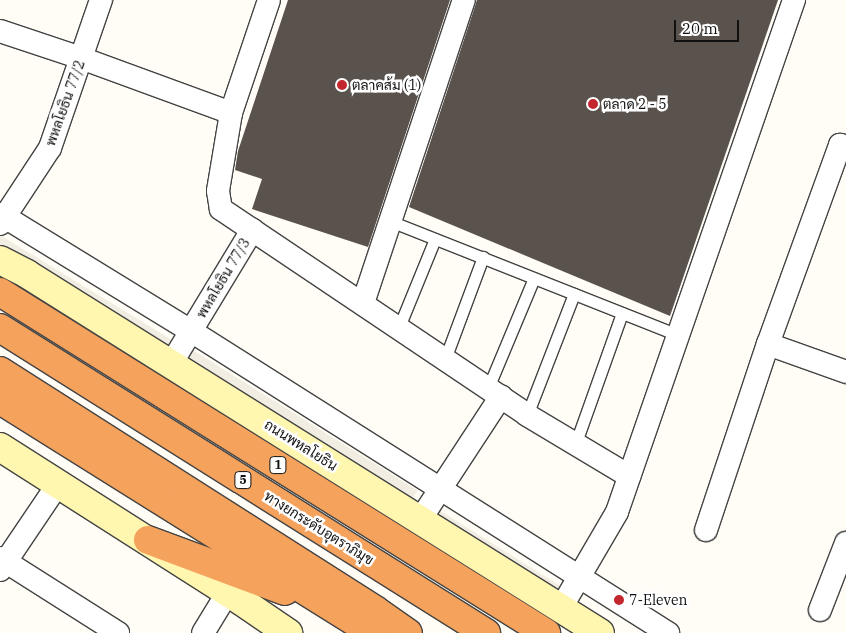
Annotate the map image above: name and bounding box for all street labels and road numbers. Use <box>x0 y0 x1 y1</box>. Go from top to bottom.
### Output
street label: พหลโยธิน 77/2 <box>42 58 88 148</box>
street label: พหลโยธิน 77/3 <box>192 235 254 321</box>
street label: ถนนพหลโยธิน <box>261 416 341 474</box>
road number: 1 <box>269 456 287 474</box>
road number: 5 <box>234 470 252 490</box>
street label: ทางยกระดับอุตราภิมุข <box>261 488 377 568</box>

